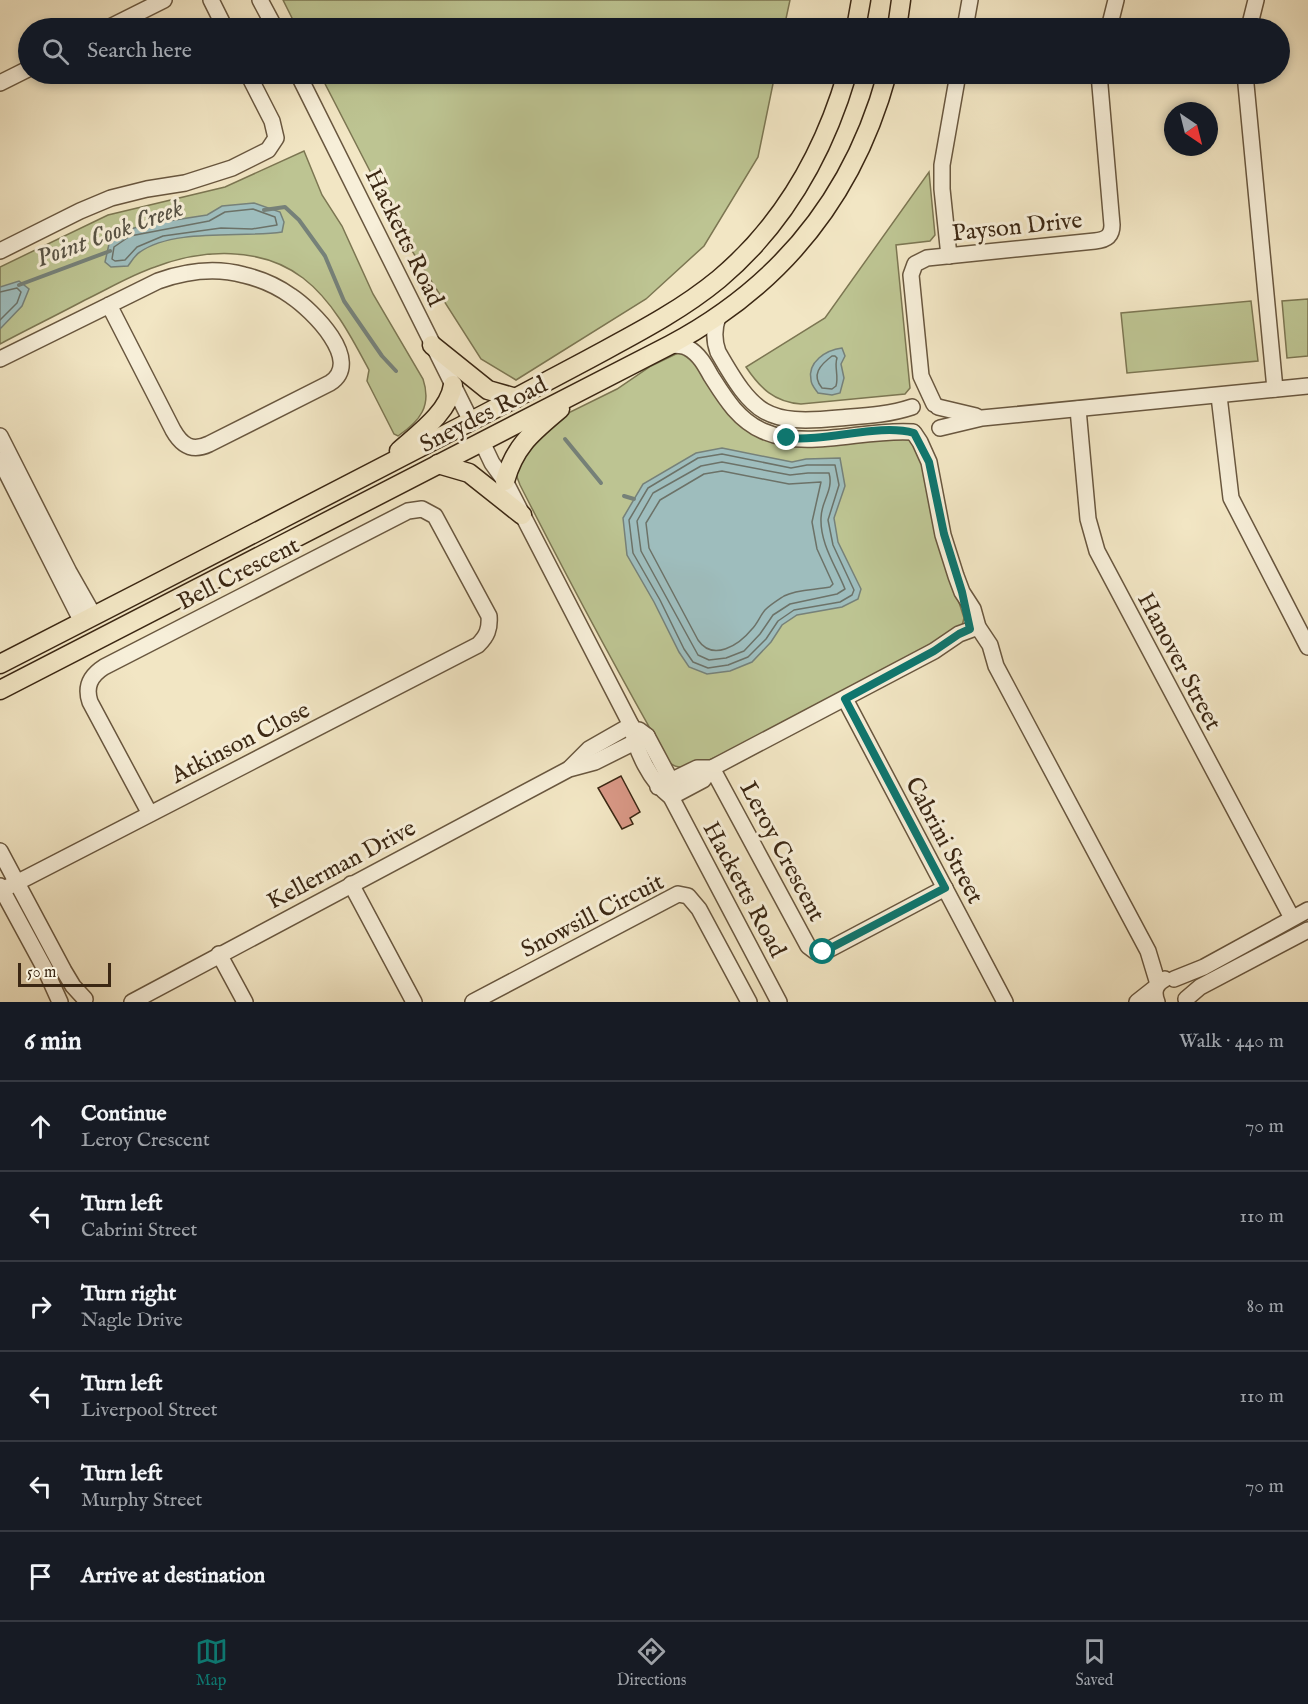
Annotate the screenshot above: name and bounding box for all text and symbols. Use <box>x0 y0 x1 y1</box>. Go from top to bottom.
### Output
search box <box>18 18 1290 84</box>
icon: search <box>39 35 72 68</box>
text: Search here <box>87 37 192 65</box>
north arrow <box>1164 102 1218 156</box>
street label: Hacketts Road <box>357 164 450 312</box>
water label: Point Cook Creek <box>31 191 188 275</box>
street label: Payson Drive <box>950 205 1084 250</box>
street label: Sneydes Road <box>415 370 553 461</box>
route end <box>773 424 799 450</box>
street label: Bell Crescent <box>172 530 305 618</box>
street label: Hanover Street <box>1129 587 1228 736</box>
street label: Atkinson Close <box>165 695 315 792</box>
street label: Cabrini Street <box>897 772 990 910</box>
street label: Leroy Crescent <box>732 776 832 927</box>
street label: Kellerman Drive <box>262 813 421 918</box>
street label: Hacketts Road <box>695 816 793 963</box>
street label: Snowsill Circuit <box>516 867 669 966</box>
route start <box>809 938 835 964</box>
scale bar <box>18 960 111 988</box>
text: 50 m <box>27 963 56 983</box>
text: 6 min <box>24 1025 82 1058</box>
text: Walk · 440 m <box>1179 1029 1284 1054</box>
text: Continue <box>81 1100 167 1128</box>
icon: ahead <box>24 1110 57 1143</box>
text: 70 m <box>1245 1114 1284 1139</box>
text: Leroy Crescent <box>81 1128 210 1153</box>
text: Turn left <box>81 1190 163 1218</box>
icon: left <box>24 1200 57 1233</box>
text: 110 m <box>1240 1204 1284 1229</box>
text: Cabrini Street <box>81 1218 197 1243</box>
text: Turn right <box>81 1280 176 1308</box>
icon: right <box>24 1290 57 1323</box>
text: 80 m <box>1247 1294 1284 1319</box>
text: Nagle Drive <box>81 1308 183 1333</box>
text: Turn left <box>81 1370 163 1398</box>
icon: left <box>24 1380 57 1413</box>
text: 110 m <box>1240 1384 1284 1409</box>
text: Liverpool Street <box>81 1398 218 1423</box>
text: Turn left <box>81 1460 163 1488</box>
icon: left <box>24 1470 57 1503</box>
text: 70 m <box>1245 1474 1284 1499</box>
text: Murphy Street <box>81 1488 202 1513</box>
icon: arrive <box>24 1560 57 1593</box>
text: Arrive at destination <box>81 1562 265 1590</box>
tab: Map <box>195 1635 228 1691</box>
tab: Directions <box>617 1635 686 1691</box>
tab: Saved <box>1076 1635 1113 1691</box>

